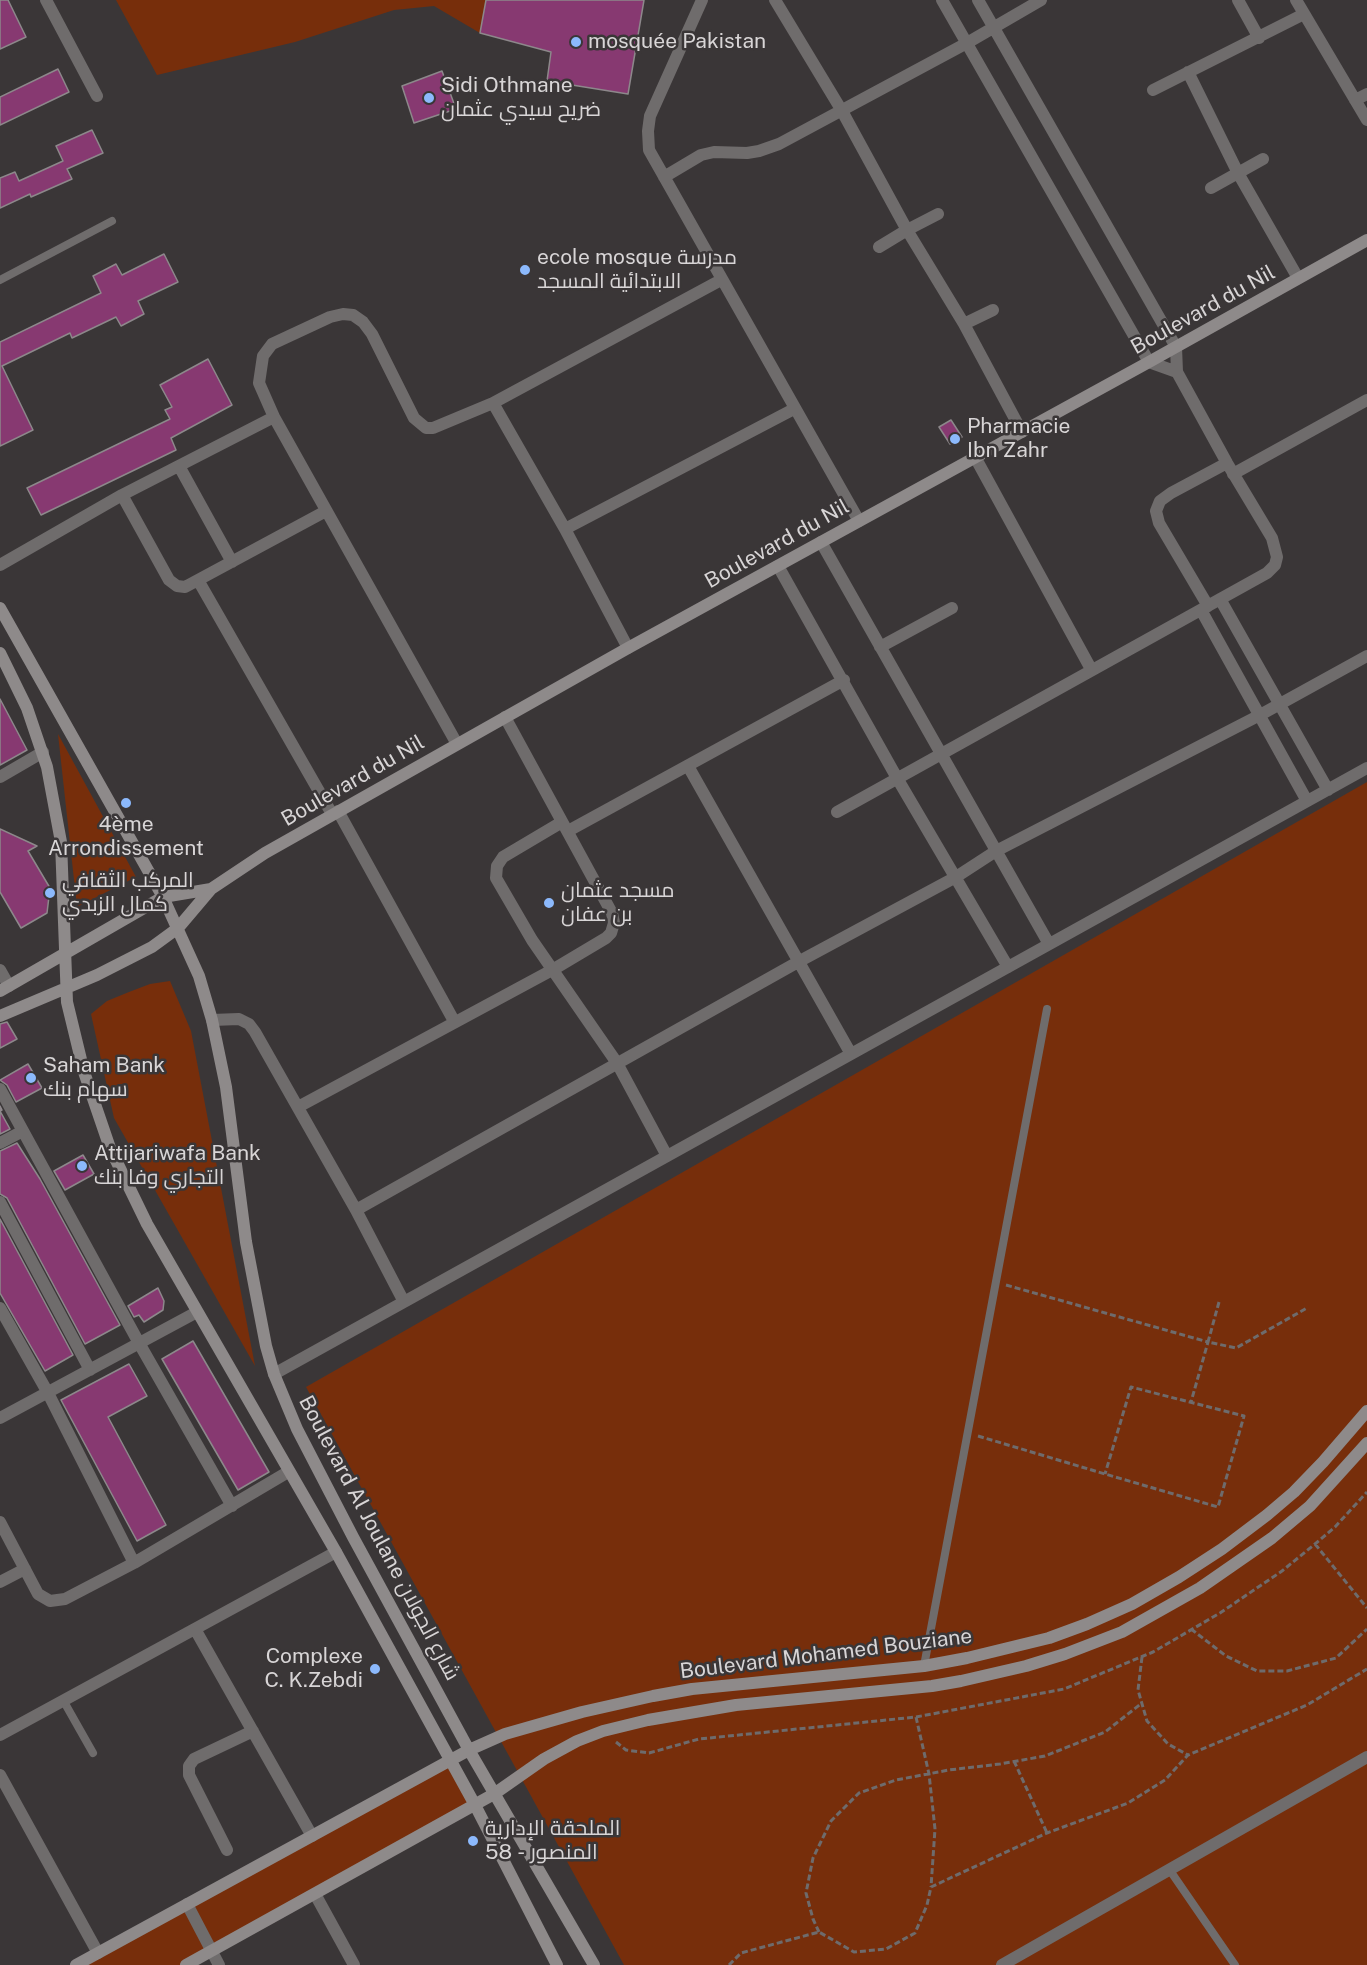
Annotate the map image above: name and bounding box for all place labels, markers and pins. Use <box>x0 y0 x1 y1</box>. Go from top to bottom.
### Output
place label: mosquée Pakistan <box>588 29 766 55</box>
marker: mosquée Pakistan <box>569 35 583 49</box>
place label: Sidi Othmane ضريح سيدي عثمان <box>441 73 601 123</box>
marker: Sidi Othmane ضريح سيدي عثمان <box>422 91 436 105</box>
place label: ecole mosque مدرسة الابتدائية المسجد <box>537 245 737 295</box>
marker: ecole mosque مدرسة الابتدائية المسجد <box>518 263 532 277</box>
place label: Pharmacie Ibn Zahr <box>967 414 1070 464</box>
marker: Pharmacie Ibn Zahr <box>948 432 962 446</box>
marker: 4ème Arrondissement <box>119 796 133 810</box>
place label: 4ème Arrondissement <box>48 812 204 862</box>
place label: المركب الثقافي كمال الزبدي <box>62 868 194 918</box>
place label: مسجد عثمان بن عفان <box>561 878 675 928</box>
marker: المركب الثقافي كمال الزبدي <box>43 886 57 900</box>
marker: مسجد عثمان بن عفان <box>542 896 556 910</box>
place label: Saham Bank سهام بنك <box>43 1053 165 1103</box>
marker: Saham Bank سهام بنك <box>24 1071 38 1085</box>
place label: Attijariwafa Bank التجاري وفا بنك <box>94 1141 261 1191</box>
marker: Attijariwafa Bank التجاري وفا بنك <box>75 1159 89 1173</box>
place label: Complexe C. K.Zebdi <box>264 1644 363 1694</box>
marker: Complexe C. K.Zebdi <box>368 1662 382 1676</box>
place label: الملحقة الإدارية 58 - المنصور <box>485 1816 620 1866</box>
marker: الملحقة الإدارية 58 - المنصور <box>466 1834 480 1848</box>

